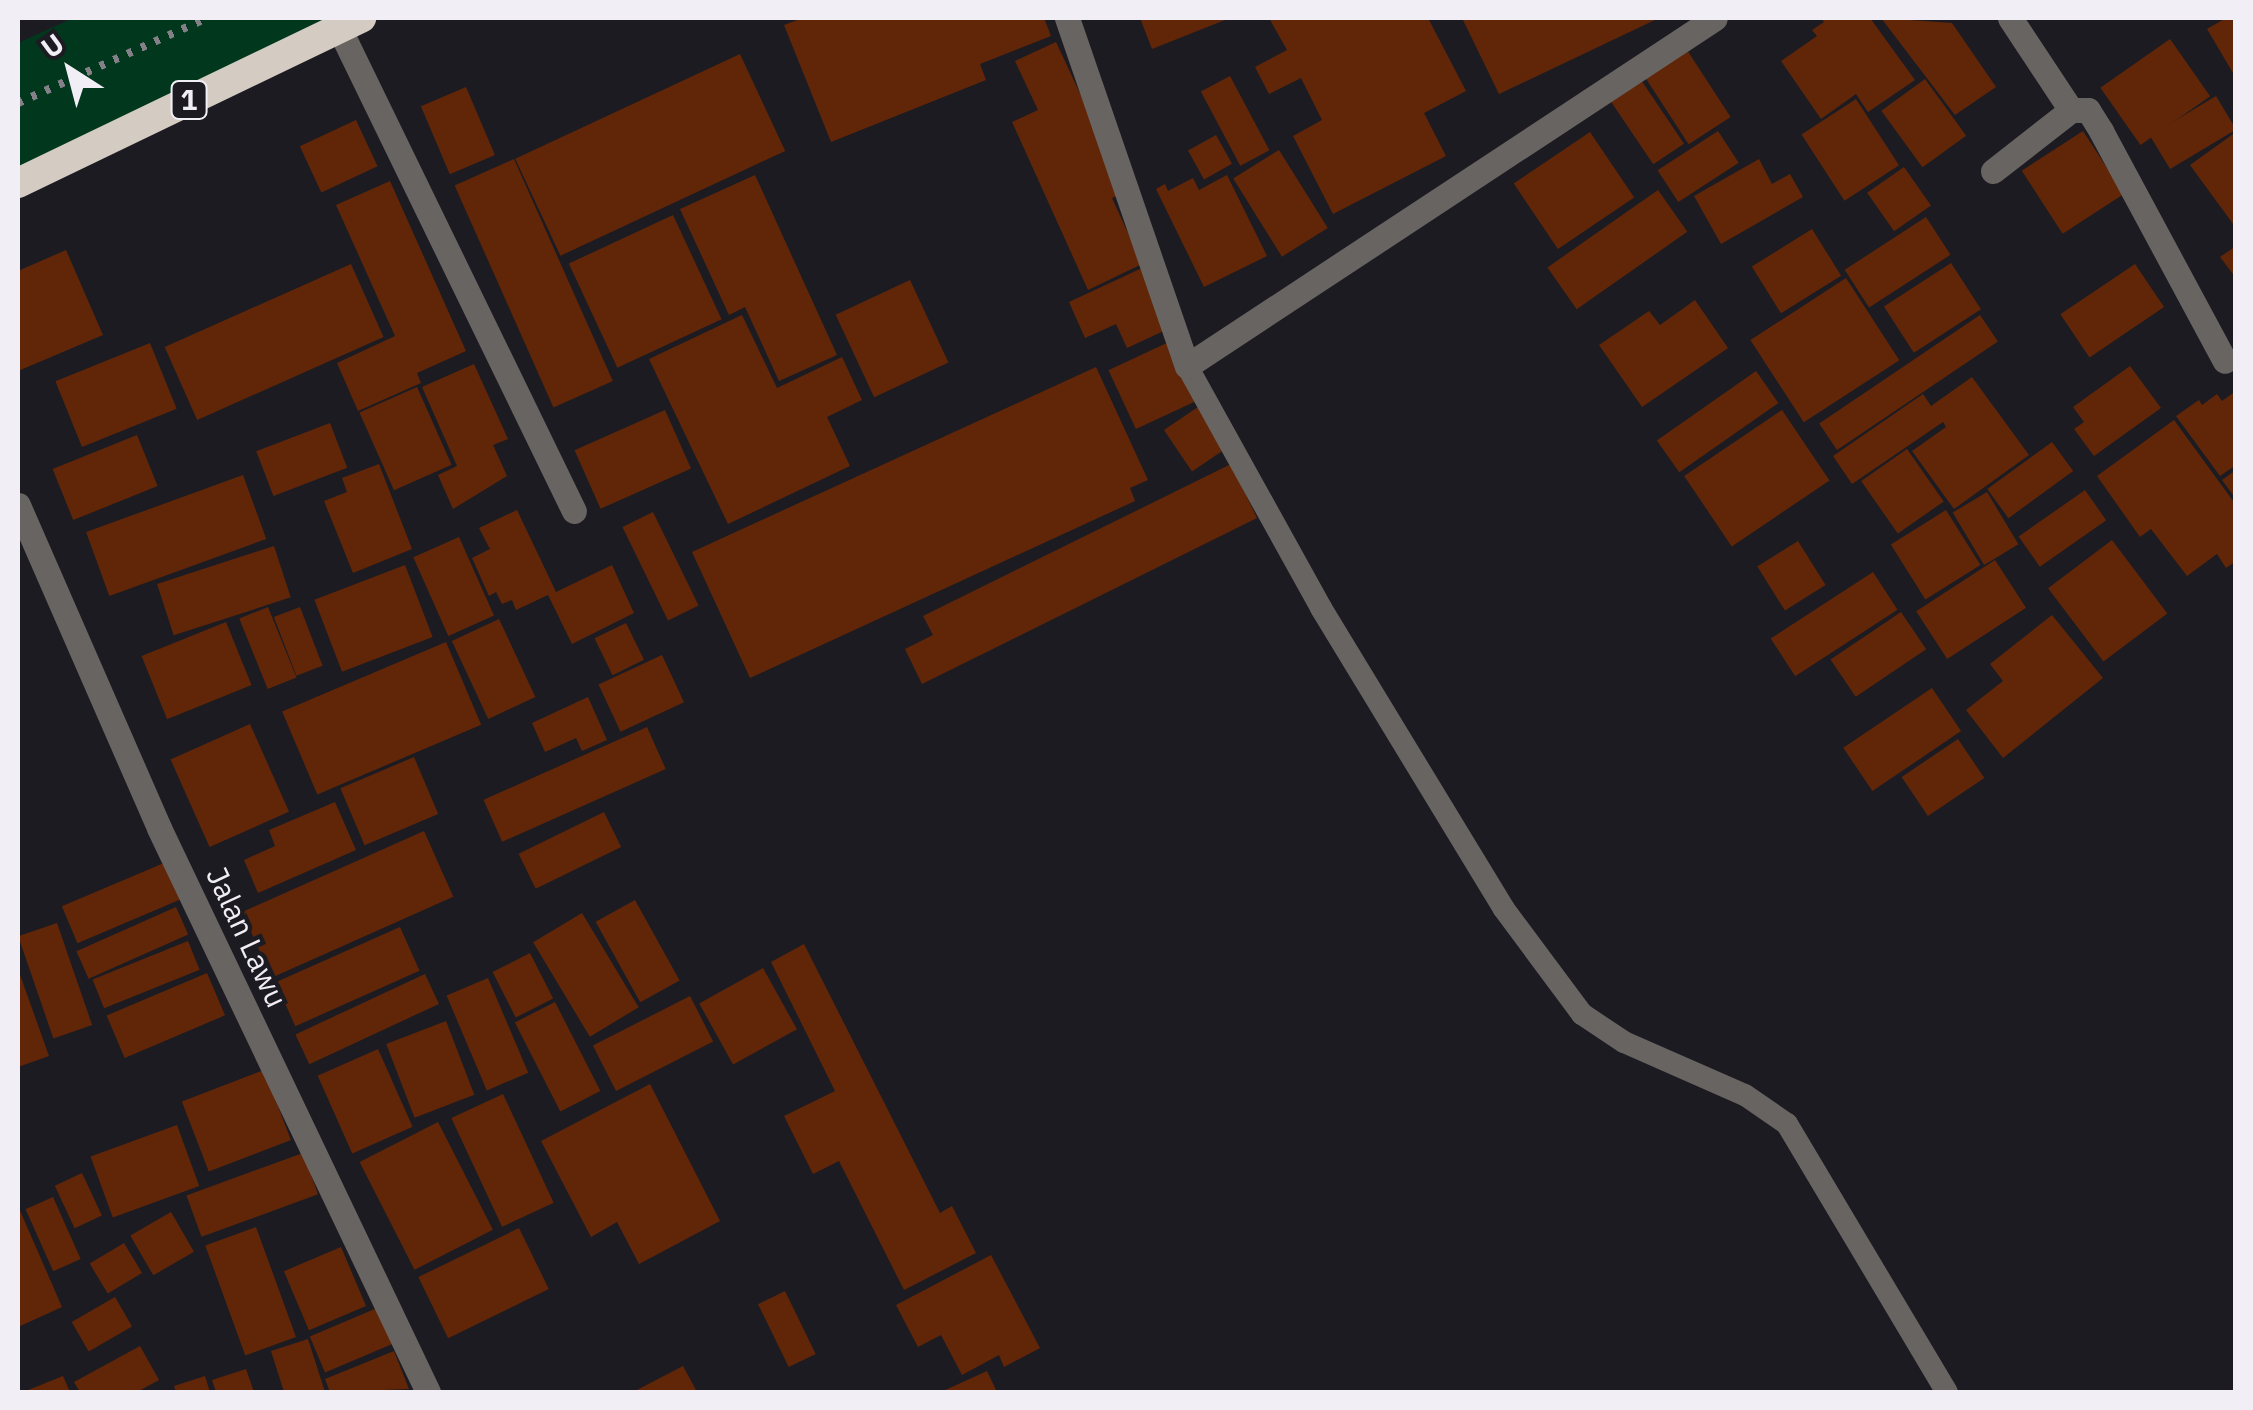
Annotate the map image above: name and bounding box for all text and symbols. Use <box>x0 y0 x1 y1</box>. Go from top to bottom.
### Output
north arrow <box>20 20 120 120</box>
text: U <box>33 25 71 66</box>
road number: 1 <box>169 77 209 123</box>
street label: Jalan Lawu <box>199 861 295 1013</box>

